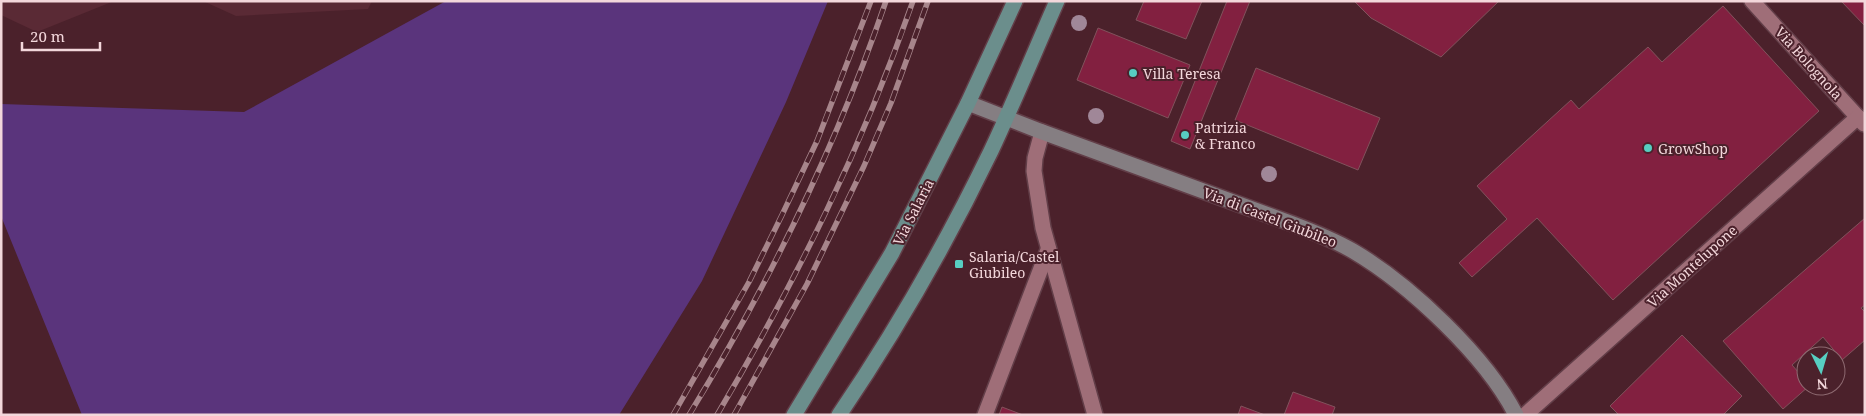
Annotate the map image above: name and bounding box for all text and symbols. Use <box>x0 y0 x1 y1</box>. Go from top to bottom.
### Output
scale bar <box>22 20 100 52</box>
street label: Via Bolognola <box>1771 22 1847 104</box>
text: 20 m <box>30 26 65 46</box>
place label: Villa Teresa <box>1143 64 1221 83</box>
marker: Villa Teresa <box>1127 67 1139 79</box>
place label: Patrizia & Franco <box>1195 118 1255 153</box>
marker: Patrizia & Franco <box>1179 129 1191 141</box>
place label: GrowShop <box>1658 139 1728 158</box>
marker: GrowShop <box>1642 142 1654 154</box>
street label: Via Salaria <box>888 175 938 248</box>
street label: Via di Castel Giubileo <box>1200 183 1340 251</box>
street label: Via Montelupone <box>1643 221 1741 311</box>
place label: Salaria/Castel Giubileo <box>969 247 1060 282</box>
marker: Salaria/Castel Giubileo <box>953 258 965 270</box>
north arrow <box>1796 346 1846 396</box>
text: N <box>1816 375 1829 394</box>

